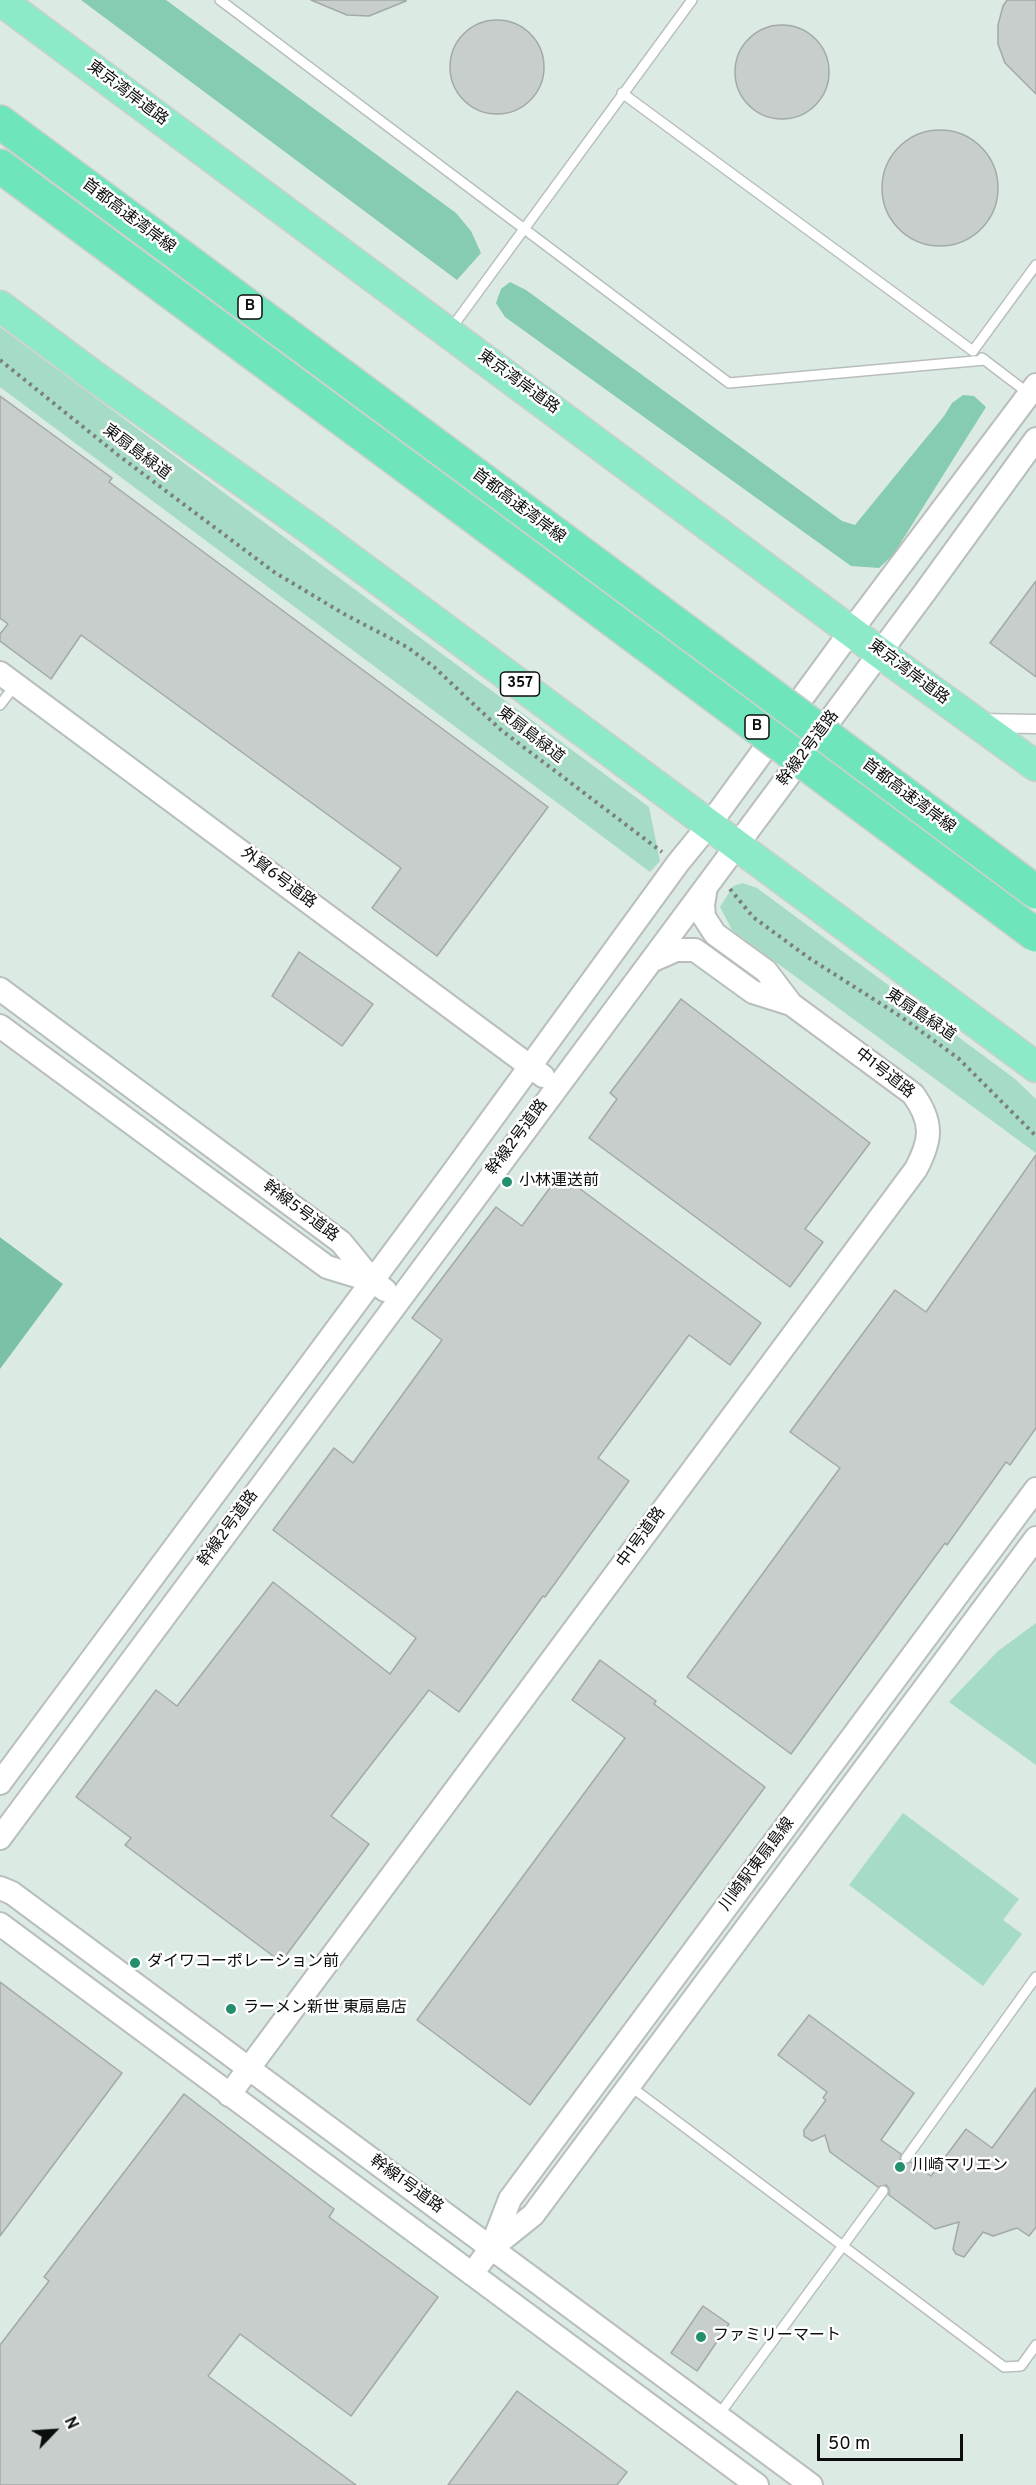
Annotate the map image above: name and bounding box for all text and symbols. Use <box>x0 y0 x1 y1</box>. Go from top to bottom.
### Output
street label: 東京湾岸道路 <box>83 57 171 131</box>
street label: 首都高速湾岸線 <box>77 176 179 258</box>
road number: B <box>238 295 262 319</box>
street label: 東京湾岸道路 <box>474 347 562 419</box>
street label: 東扇島緑道 <box>98 421 174 485</box>
street label: 首都高速湾岸線 <box>467 466 569 548</box>
street label: 東京湾岸道路 <box>864 636 952 710</box>
road number: 357 <box>500 672 540 696</box>
street label: 東扇島緑道 <box>493 704 567 768</box>
street label: 幹線2号道路 <box>774 707 844 791</box>
road number: B <box>745 715 769 739</box>
street label: 首都高速湾岸線 <box>857 756 959 838</box>
street label: 外貿6号道路 <box>236 844 320 914</box>
street label: 東扇島緑道 <box>881 986 959 1046</box>
street label: 中1号道路 <box>851 1045 917 1103</box>
street label: 幹線2号道路 <box>483 1096 553 1180</box>
place label: 小林運送前 <box>519 1172 599 1192</box>
marker: 小林運送前 <box>500 1175 514 1189</box>
street label: 幹線5号道路 <box>258 1177 342 1247</box>
street label: 幹線2号道路 <box>195 1487 263 1571</box>
street label: 中1号道路 <box>614 1504 670 1572</box>
street label: 川崎駅東扇島線 <box>717 1814 799 1916</box>
place label: ダイワコーポレーション前 <box>147 1953 339 1973</box>
marker: ダイワコーポレーション前 <box>128 1956 142 1970</box>
place label: ラーメン新世 東扇島店 <box>243 1999 407 2019</box>
marker: ラーメン新世 東扇島店 <box>224 2002 238 2016</box>
street label: 幹線1号道路 <box>366 2152 446 2218</box>
place label: 川崎マリエン <box>912 2157 1008 2177</box>
marker: 川崎マリエン <box>893 2160 907 2174</box>
place label: ファミリーマート <box>713 2327 841 2347</box>
marker: ファミリーマート <box>694 2330 708 2344</box>
north arrow <box>24 2401 84 2461</box>
text: N <box>59 2414 82 2433</box>
scale bar <box>820 2422 966 2460</box>
text: 50 m <box>828 2433 870 2456</box>

